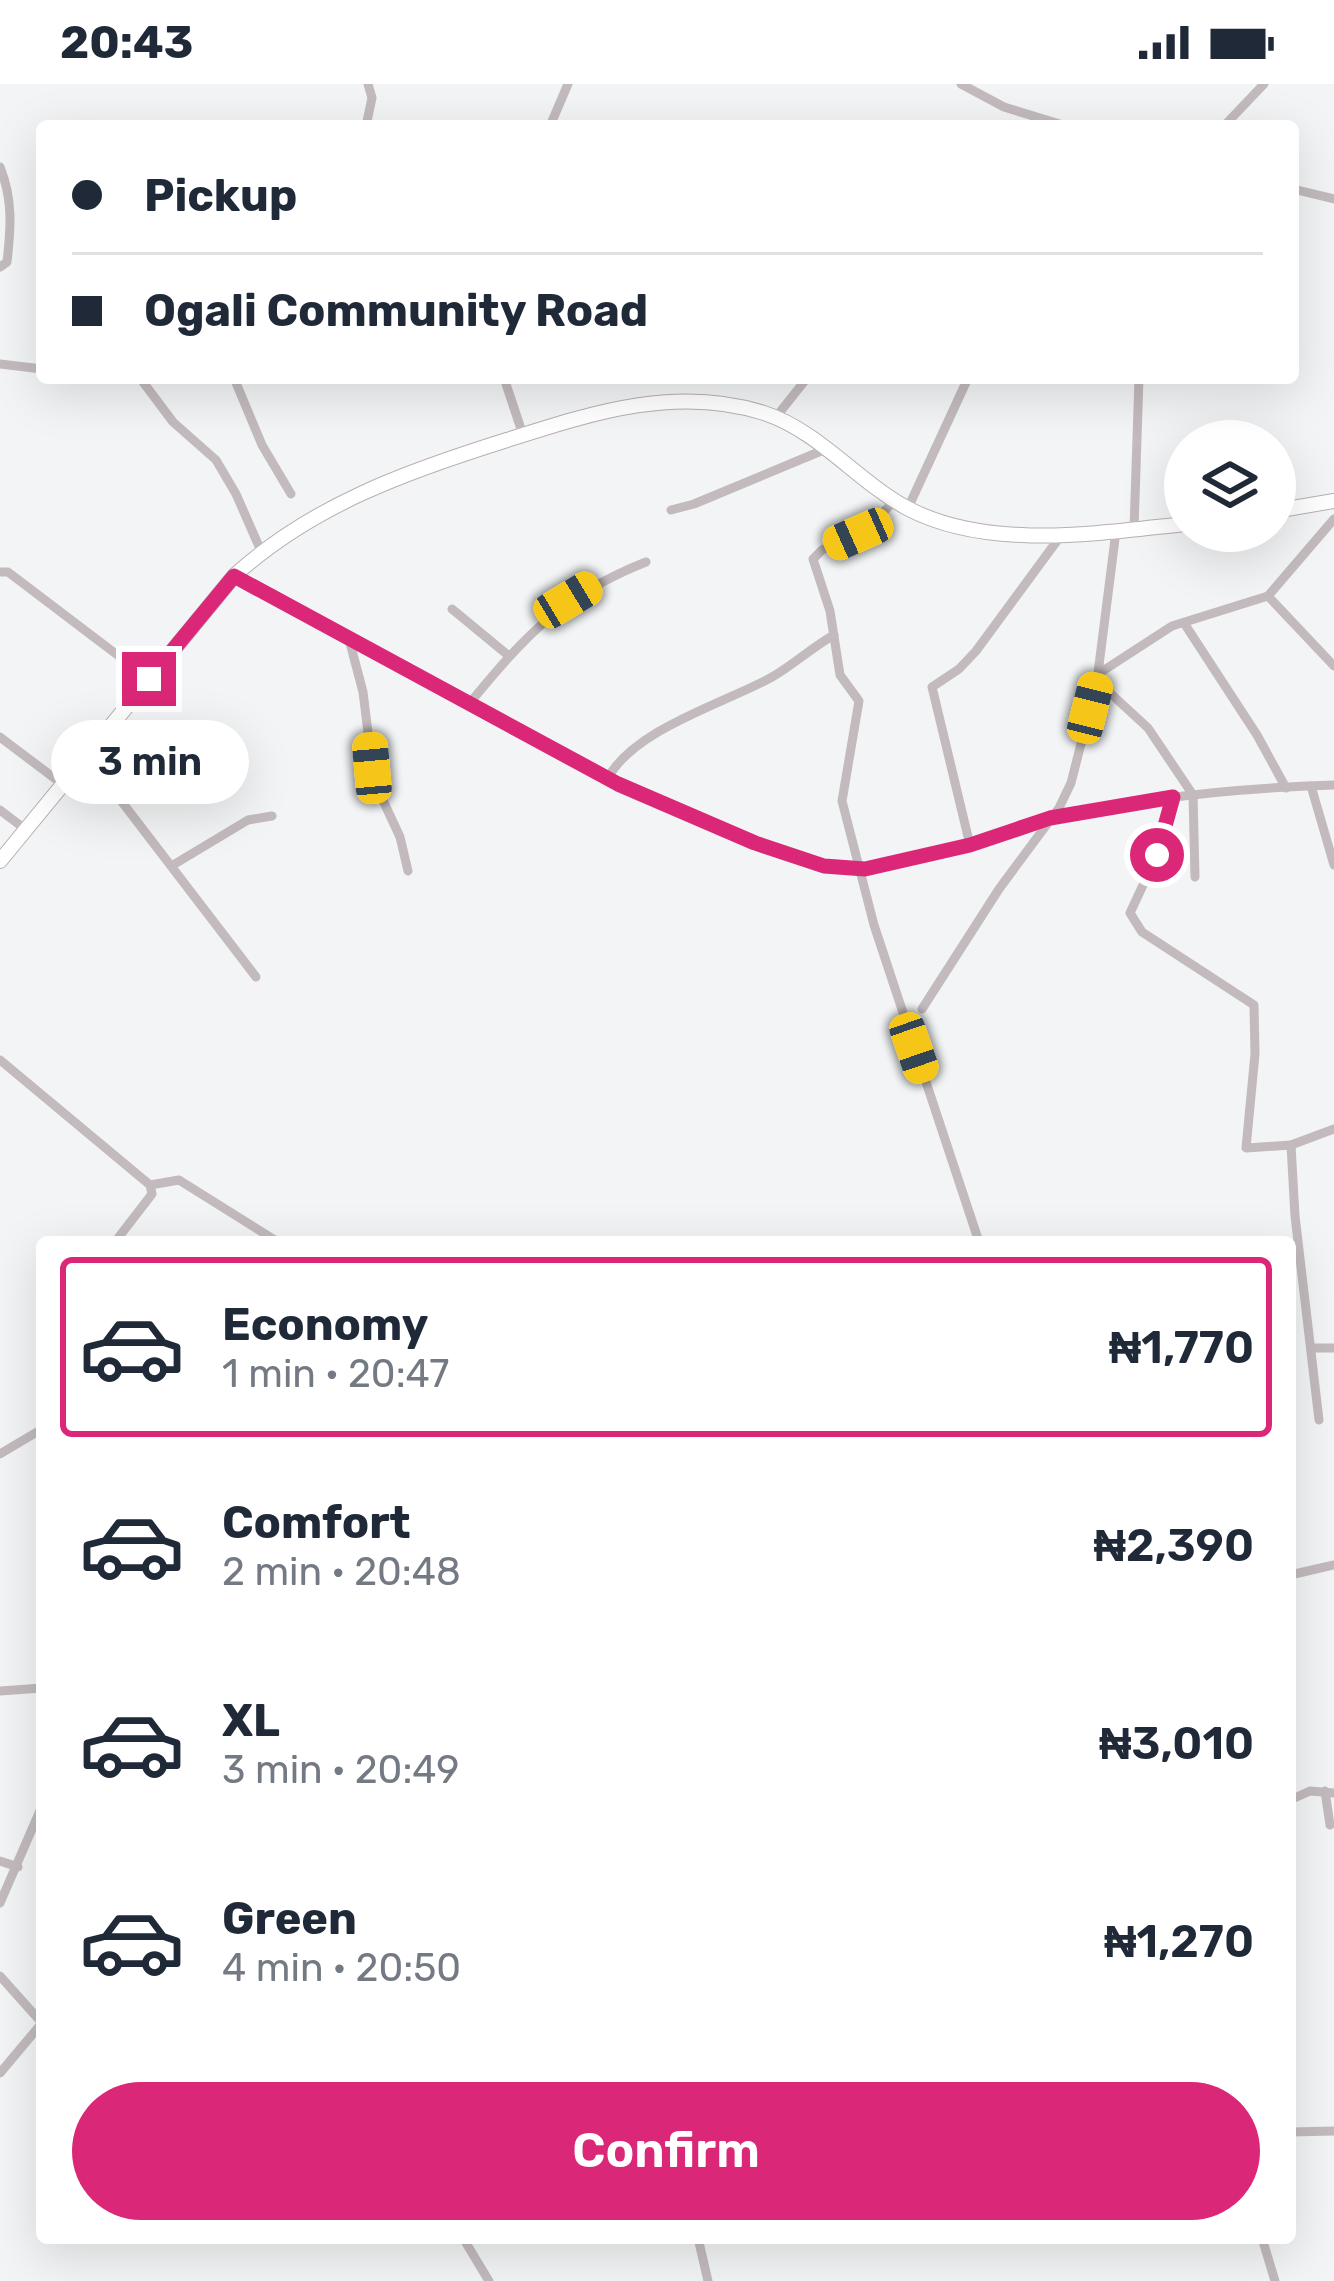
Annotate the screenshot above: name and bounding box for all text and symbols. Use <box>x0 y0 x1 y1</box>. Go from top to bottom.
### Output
text: 20:43 <box>60 16 193 69</box>
text: Pickup <box>144 169 297 222</box>
text: Ogali Community Road <box>144 284 648 337</box>
map controls <box>1164 420 1296 552</box>
button: layers <box>1164 420 1296 552</box>
car <box>818 503 898 565</box>
car <box>528 566 608 634</box>
route end <box>122 652 176 706</box>
car <box>1064 669 1116 747</box>
callout: 3 min <box>50 721 248 805</box>
car <box>351 731 393 805</box>
text: 3 min <box>98 739 202 785</box>
route start <box>1130 828 1184 882</box>
car <box>885 1008 943 1088</box>
icon: car <box>78 1293 186 1401</box>
text: Economy <box>222 1298 428 1351</box>
text: ₦1,770 <box>1109 1321 1254 1374</box>
text: 1 min · 20:47 <box>222 1351 449 1397</box>
icon: car <box>78 1491 186 1599</box>
text: Comfort <box>222 1496 411 1549</box>
text: ₦2,390 <box>1093 1519 1254 1572</box>
text: 2 min · 20:48 <box>222 1549 461 1595</box>
icon: car <box>78 1689 186 1797</box>
text: XL <box>222 1694 280 1747</box>
text: ₦3,010 <box>1099 1717 1254 1770</box>
text: 3 min · 20:49 <box>222 1747 459 1793</box>
icon: car <box>78 1887 186 1995</box>
text: Green <box>222 1892 357 1945</box>
text: ₦1,270 <box>1104 1915 1254 1968</box>
text: 4 min · 20:50 <box>222 1945 461 1991</box>
button: Confirm <box>72 2082 1260 2220</box>

